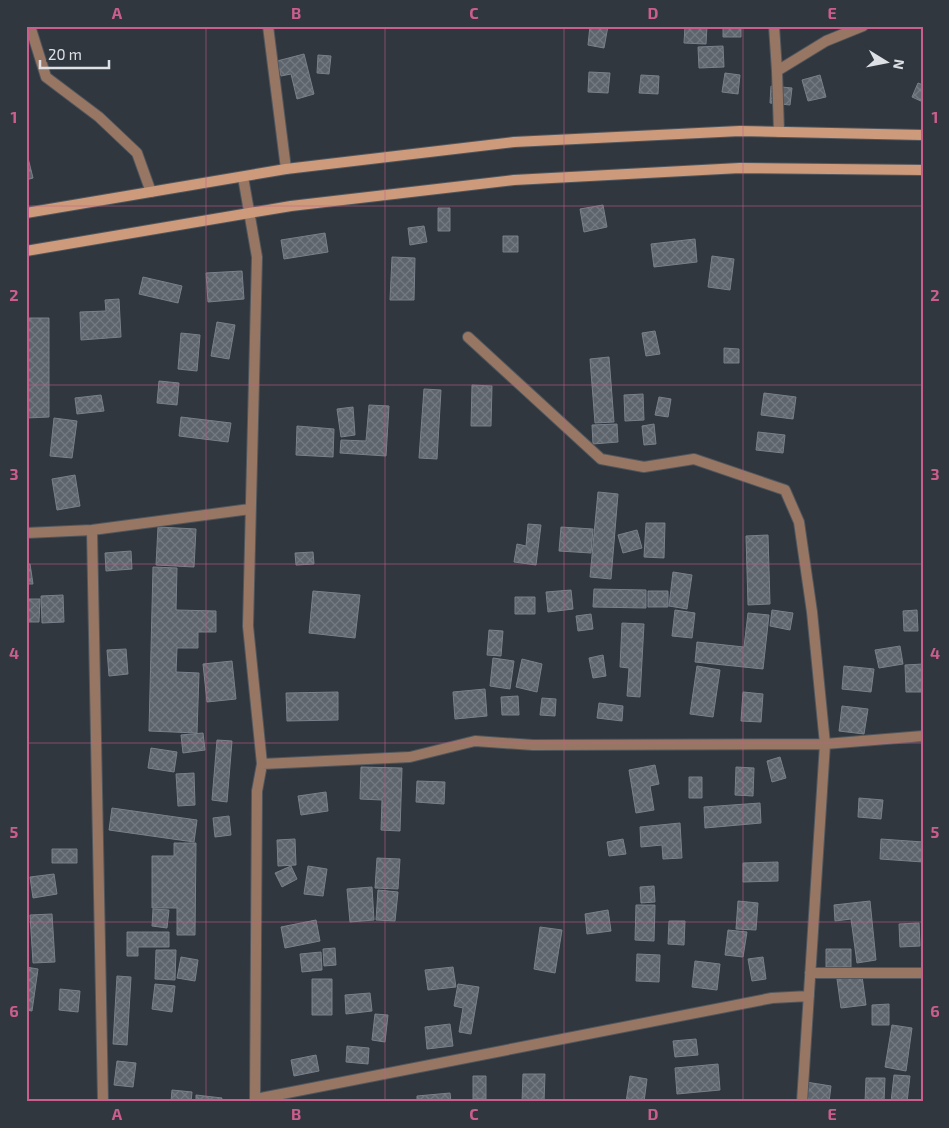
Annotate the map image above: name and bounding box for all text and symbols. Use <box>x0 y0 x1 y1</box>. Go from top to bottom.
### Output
text: A <box>112 3 123 22</box>
text: B <box>291 3 301 22</box>
text: C <box>469 3 479 22</box>
text: D <box>648 3 659 22</box>
text: E <box>827 3 837 22</box>
scale bar <box>40 38 109 70</box>
north arrow <box>862 38 912 88</box>
text: 20 m <box>48 45 82 63</box>
text: N <box>890 58 909 71</box>
text: 1 <box>11 107 17 126</box>
text: 1 <box>932 107 938 126</box>
text: 2 <box>9 285 19 304</box>
text: 2 <box>930 285 940 304</box>
text: 3 <box>9 464 19 483</box>
text: 3 <box>930 464 940 483</box>
text: 4 <box>9 643 19 662</box>
text: 4 <box>930 643 940 662</box>
text: 5 <box>10 822 19 841</box>
text: 5 <box>931 822 940 841</box>
text: 6 <box>9 1001 19 1020</box>
text: 6 <box>930 1001 940 1020</box>
text: A <box>112 1104 123 1123</box>
text: B <box>291 1104 301 1123</box>
text: C <box>469 1104 479 1123</box>
text: D <box>648 1104 659 1123</box>
text: E <box>827 1104 837 1123</box>

